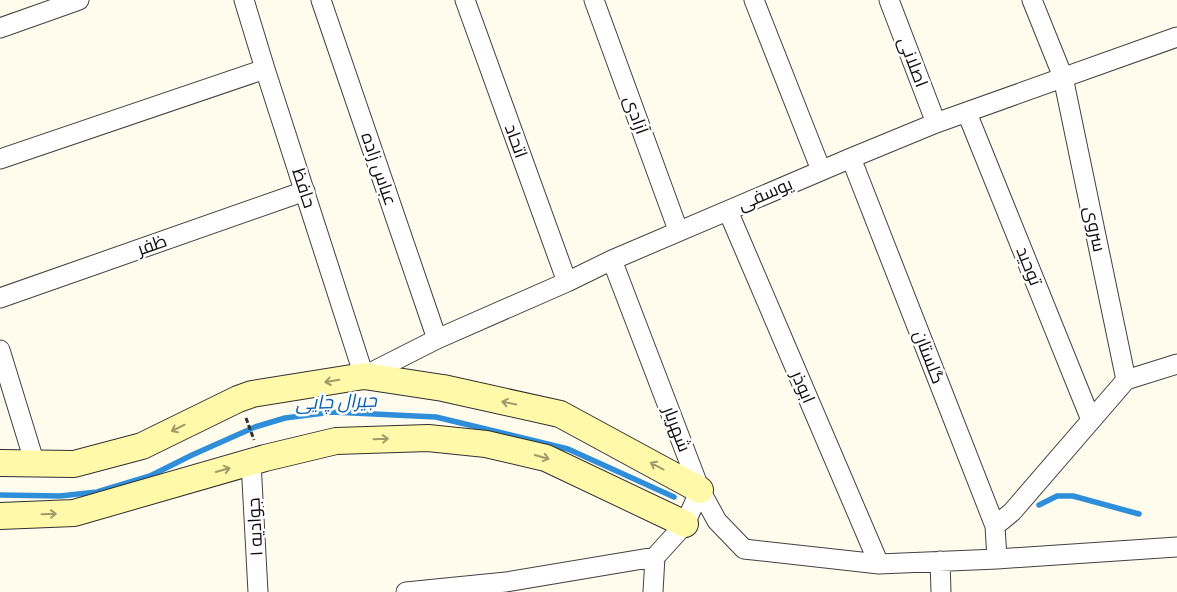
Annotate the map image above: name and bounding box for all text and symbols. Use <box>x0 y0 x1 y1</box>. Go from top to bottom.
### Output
street label: اصلانی <box>893 34 933 90</box>
street label: آزادی <box>619 93 653 137</box>
street label: اتحاد <box>500 121 532 161</box>
street label: عباس زاده <box>356 130 402 208</box>
street label: حافظ <box>287 165 321 211</box>
street label: یوسفی <box>734 173 796 215</box>
street label: سروی <box>1079 204 1111 254</box>
street label: ظفر <box>133 230 170 261</box>
street label: توحید <box>1011 243 1047 289</box>
street label: گلستان <box>909 327 949 387</box>
street label: ابوذر <box>786 366 820 407</box>
one-way arrow <box>324 376 340 386</box>
water label: جیرال چایی <box>295 389 379 415</box>
one-way arrow <box>501 398 517 407</box>
street label: شهریار <box>658 402 696 455</box>
one-way arrow <box>171 424 186 433</box>
one-way arrow <box>373 434 389 444</box>
one-way arrow <box>534 453 550 463</box>
one-way arrow <box>650 461 664 471</box>
one-way arrow <box>214 465 230 475</box>
street label: جوادیه ۱ <box>242 497 268 557</box>
one-way arrow <box>40 510 56 519</box>

